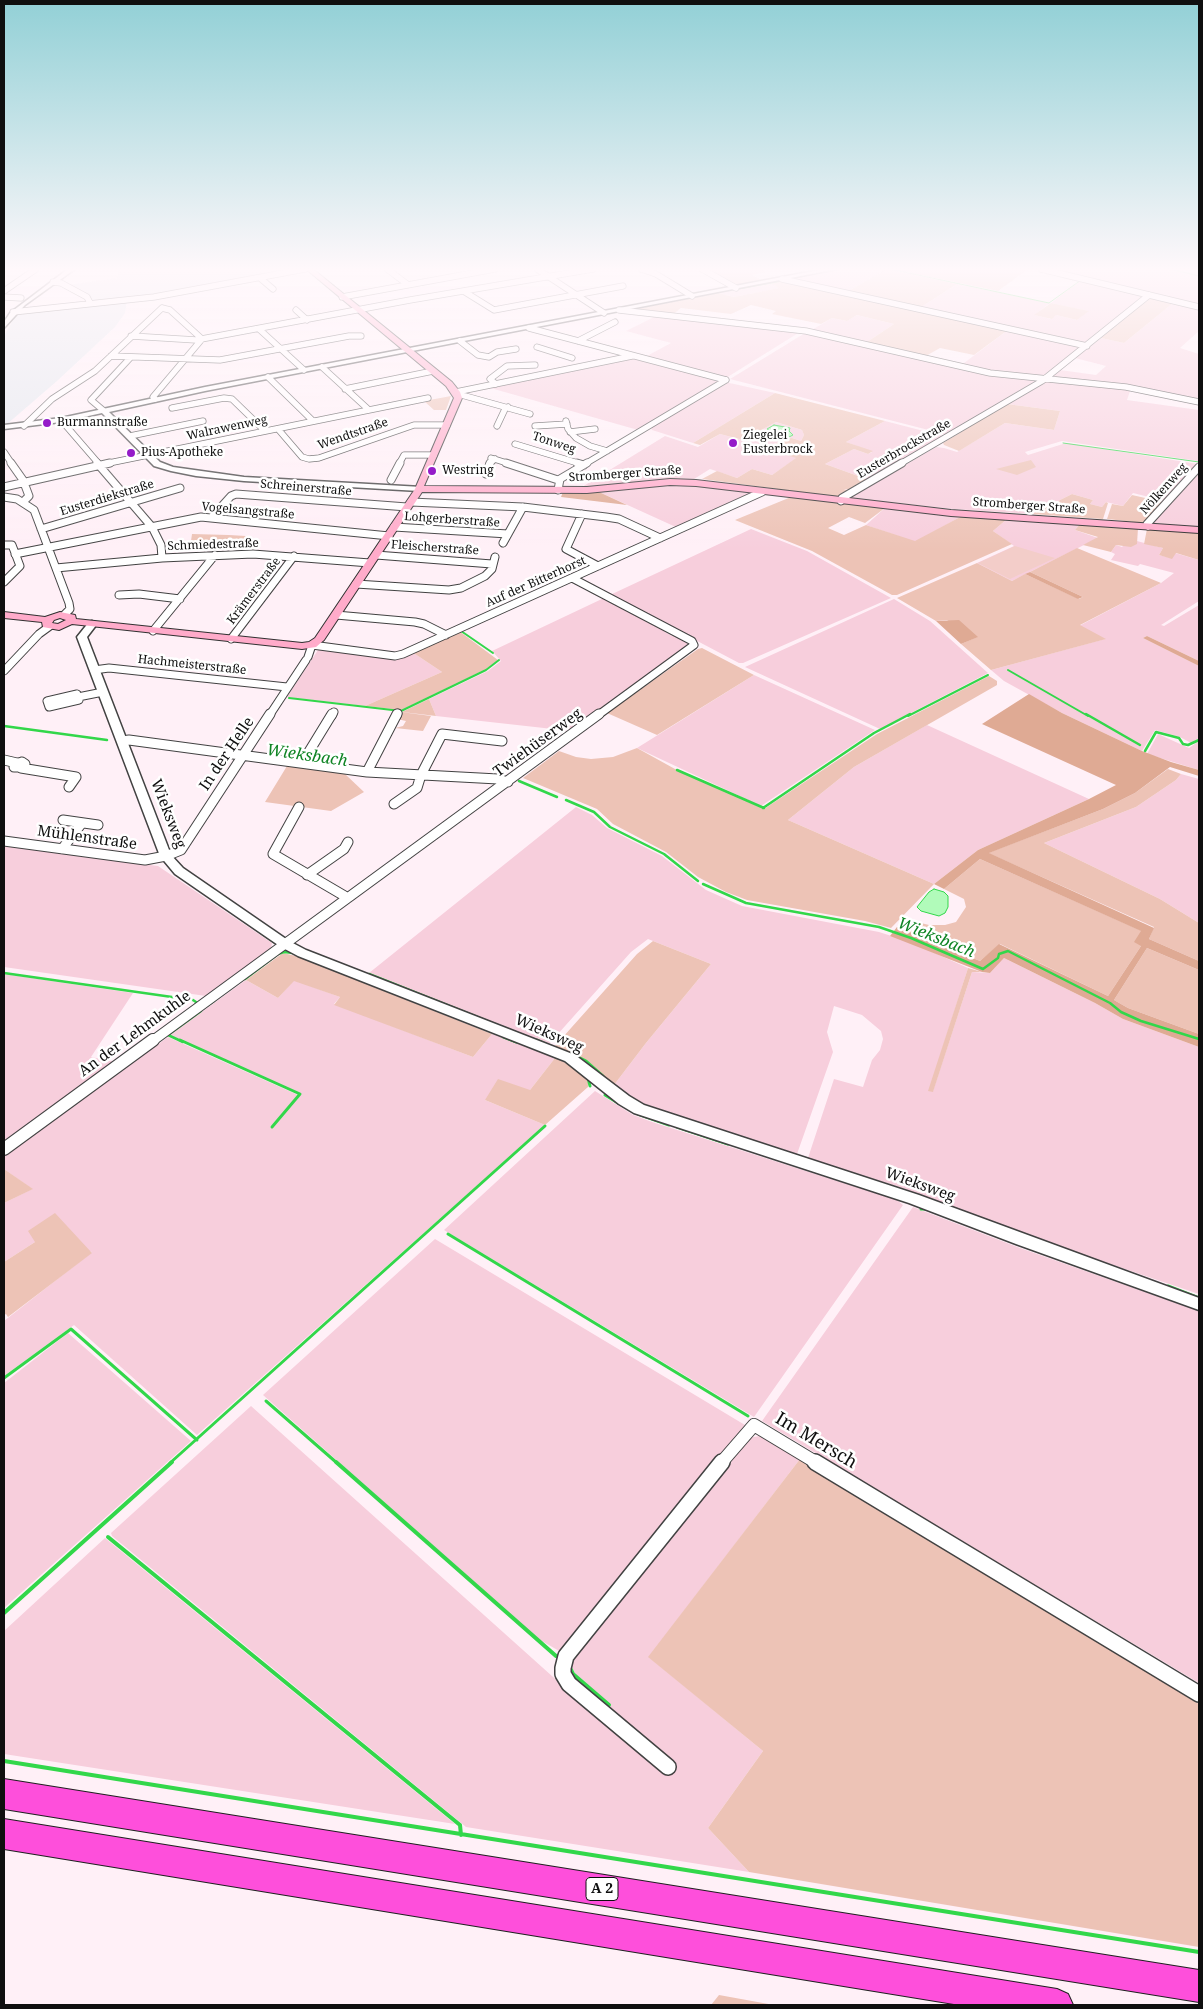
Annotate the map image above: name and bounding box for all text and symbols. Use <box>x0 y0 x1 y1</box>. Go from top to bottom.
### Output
street label: Walrawenweg <box>185 412 269 444</box>
street label: Wendtstraße <box>316 415 390 453</box>
place label: Burmannstraße <box>57 416 148 430</box>
street label: Eusterbrockstraße <box>855 416 953 482</box>
marker: Burmannstraße <box>41 417 53 429</box>
street label: Tonweg <box>531 429 577 457</box>
place label: Ziegelei Eusterbrock <box>743 429 813 457</box>
marker: Ziegelei Eusterbrock <box>727 437 739 449</box>
place label: Pius-Apotheke <box>141 446 223 460</box>
marker: Pius-Apotheke <box>125 447 137 459</box>
street label: Nölkenweg <box>1137 460 1191 518</box>
street label: Stromberger Straße <box>568 463 682 485</box>
place label: Westring <box>442 464 494 478</box>
marker: Westring <box>426 465 438 477</box>
street label: Eusterdiekstraße <box>58 477 156 519</box>
street label: Schreinerstraße <box>260 477 352 499</box>
street label: Stromberger Straße <box>972 495 1086 517</box>
street label: Vogelsangstraße <box>201 500 295 522</box>
street label: Lohgerberstraße <box>404 509 500 531</box>
street label: Schmiedestraße <box>167 536 259 554</box>
street label: Fleischerstraße <box>391 538 479 558</box>
street label: Auf der Bitterhorst <box>484 553 588 611</box>
street label: Krämerstraße <box>224 555 284 627</box>
street label: Hachmeisterstraße <box>137 652 247 678</box>
street label: Twiehüserweg <box>490 705 586 781</box>
street label: In der Helle <box>196 714 258 794</box>
water label: Wieksbach <box>265 741 349 771</box>
street label: Wieksweg <box>147 777 189 851</box>
street label: Mühlenstraße <box>36 822 138 854</box>
water label: Wieksbach <box>895 914 977 962</box>
street label: An der Lehmkuhle <box>76 987 194 1081</box>
street label: Wieksweg <box>512 1011 586 1057</box>
street label: Wieksweg <box>883 1164 957 1206</box>
street label: Im Mersch <box>771 1408 861 1474</box>
road number: A 2 <box>586 1878 618 1900</box>

